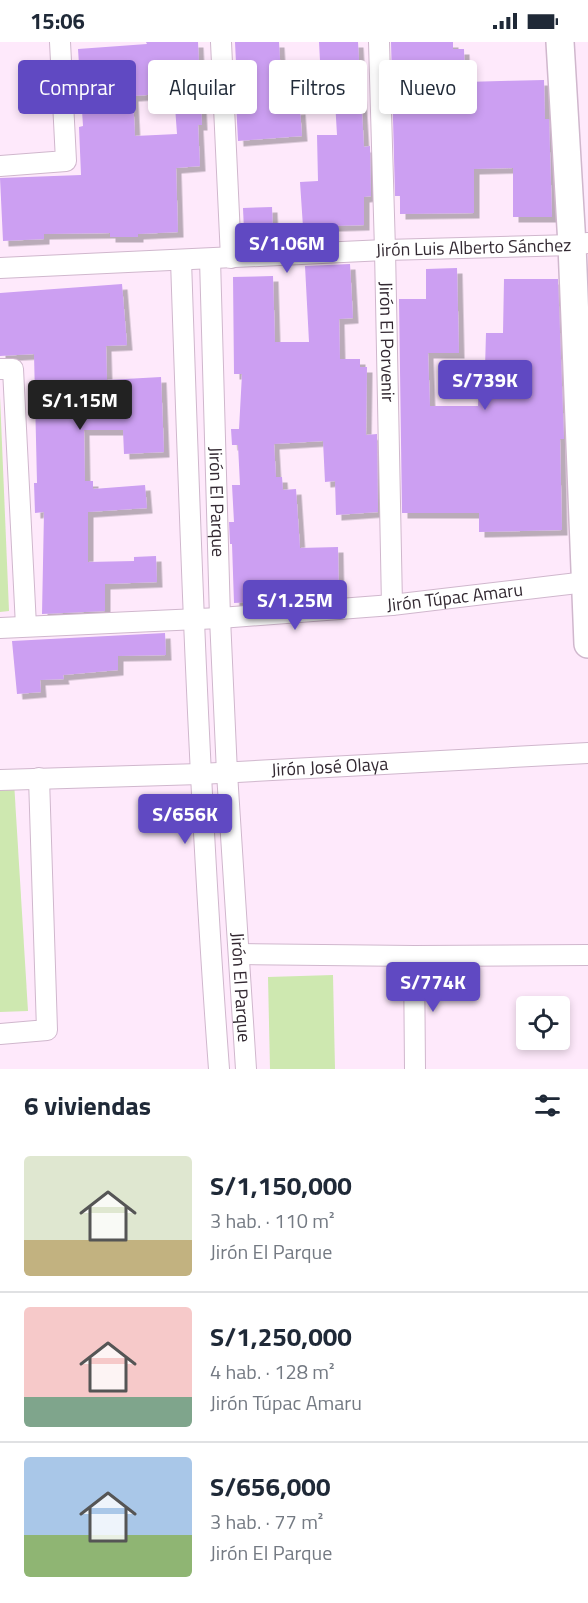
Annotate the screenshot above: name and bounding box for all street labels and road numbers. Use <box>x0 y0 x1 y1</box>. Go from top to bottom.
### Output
street label: Jirón Luis Alberto Sánchez <box>375 231 572 263</box>
street label: Jirón El Porvenir <box>373 281 402 402</box>
street label: Jirón El Parque <box>202 446 232 557</box>
street label: Jirón Túpac Amaru <box>386 576 524 618</box>
street label: Jirón José Olaya <box>271 750 389 783</box>
street label: Jirón El Parque <box>224 931 258 1043</box>

